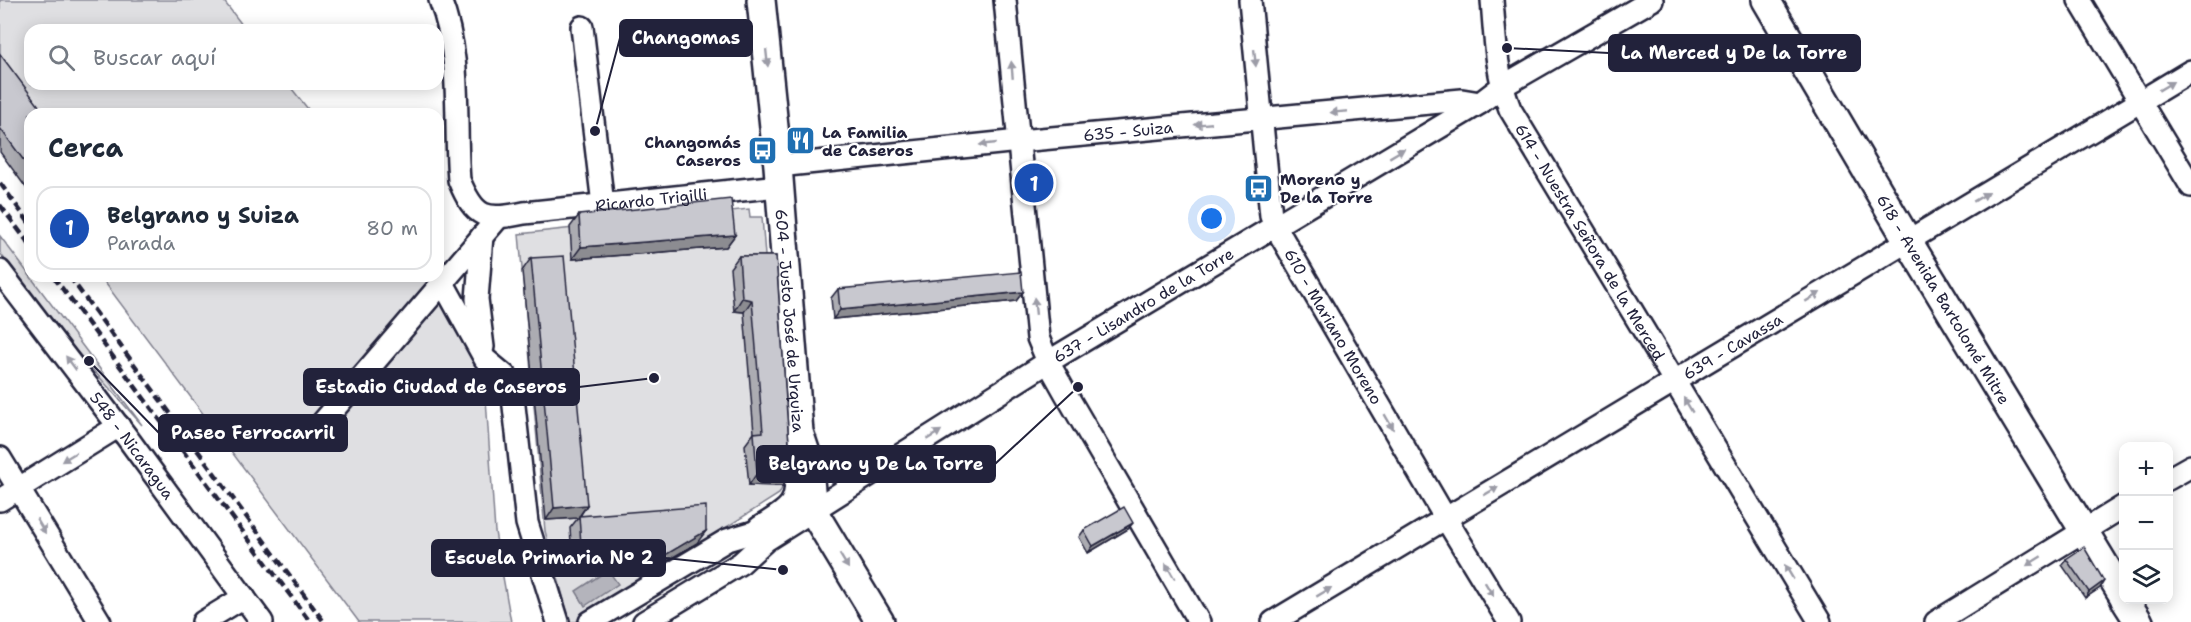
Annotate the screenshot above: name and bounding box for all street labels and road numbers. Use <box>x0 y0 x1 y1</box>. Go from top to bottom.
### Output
street label: 635 - Suiza <box>1082 116 1174 146</box>
street label: 614 - Nuestra Señora de la Merced <box>1511 119 1670 364</box>
street label: Ricardo Trigilli <box>594 183 708 216</box>
street label: 618 - Avenida Bartolomé Mitre <box>1872 190 2015 408</box>
street label: 604 - Justo José de Urquiza <box>771 208 809 433</box>
street label: 637 - Lisandro de la Torre <box>1049 243 1237 367</box>
street label: 610 - Mariano Moreno <box>1280 245 1387 408</box>
street label: 639 - Cavassa <box>1679 308 1786 384</box>
street label: 548 - Nicaragua <box>85 387 179 504</box>

